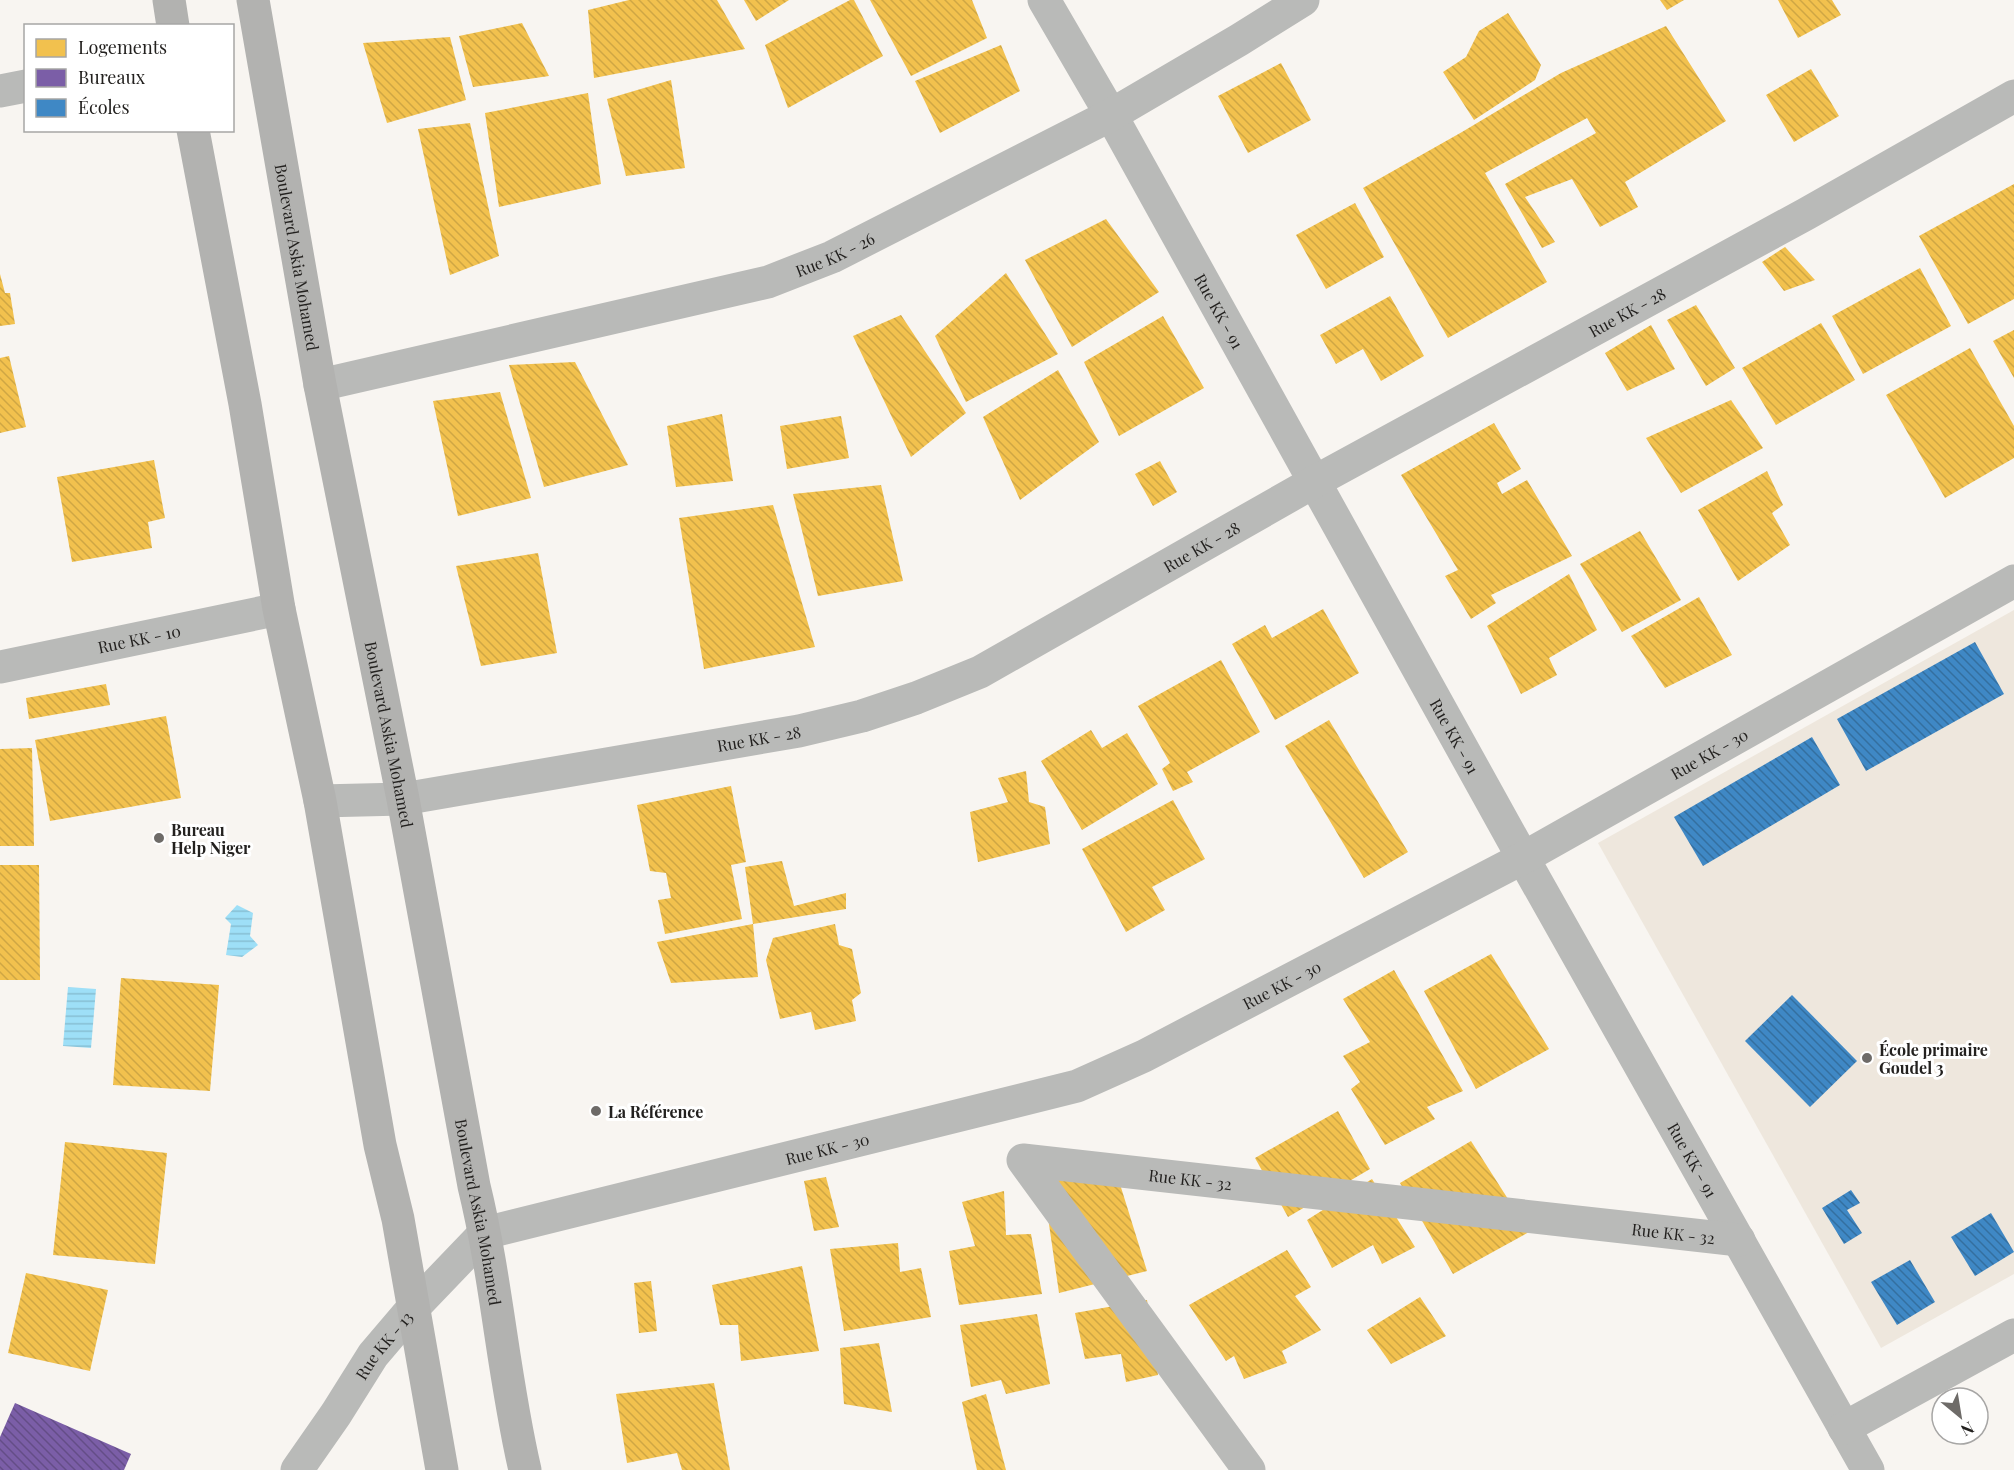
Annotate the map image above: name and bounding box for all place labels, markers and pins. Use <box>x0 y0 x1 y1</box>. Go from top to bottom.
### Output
place label: Bureau Help Niger <box>171 819 251 858</box>
marker: Bureau Help Niger <box>152 831 166 845</box>
place label: École primaire Goudel 3 <box>1879 1039 1988 1078</box>
marker: École primaire Goudel 3 <box>1860 1051 1874 1065</box>
place label: La Référence <box>608 1101 703 1122</box>
marker: La Référence <box>589 1104 603 1118</box>

